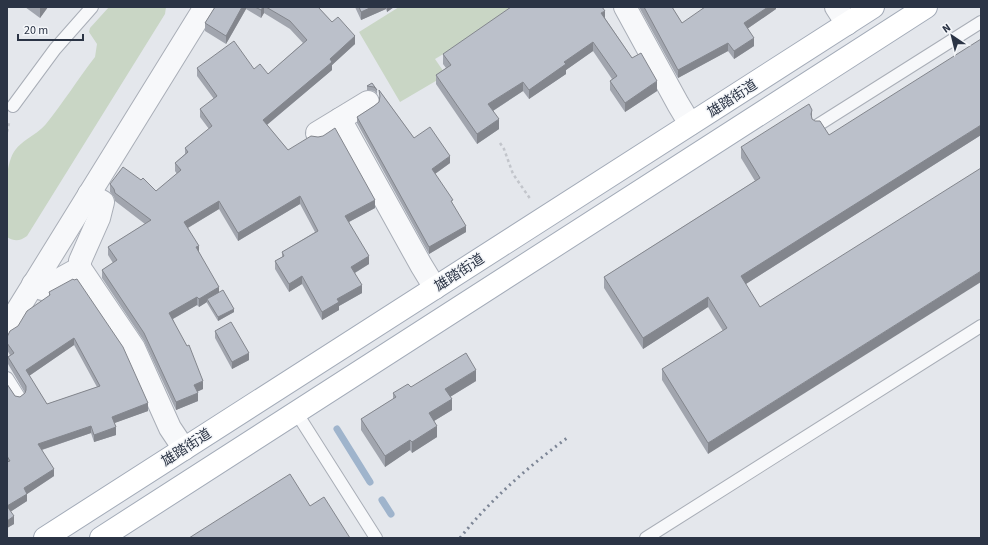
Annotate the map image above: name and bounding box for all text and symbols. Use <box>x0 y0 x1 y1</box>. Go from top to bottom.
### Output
scale bar <box>18 16 83 42</box>
north arrow <box>932 16 972 56</box>
text: N <box>939 20 954 36</box>
text: 20 m <box>24 22 48 39</box>
street label: 雄踏街道 <box>704 75 761 122</box>
street label: 雄踏街道 <box>431 249 488 296</box>
street label: 雄踏街道 <box>158 424 215 471</box>

